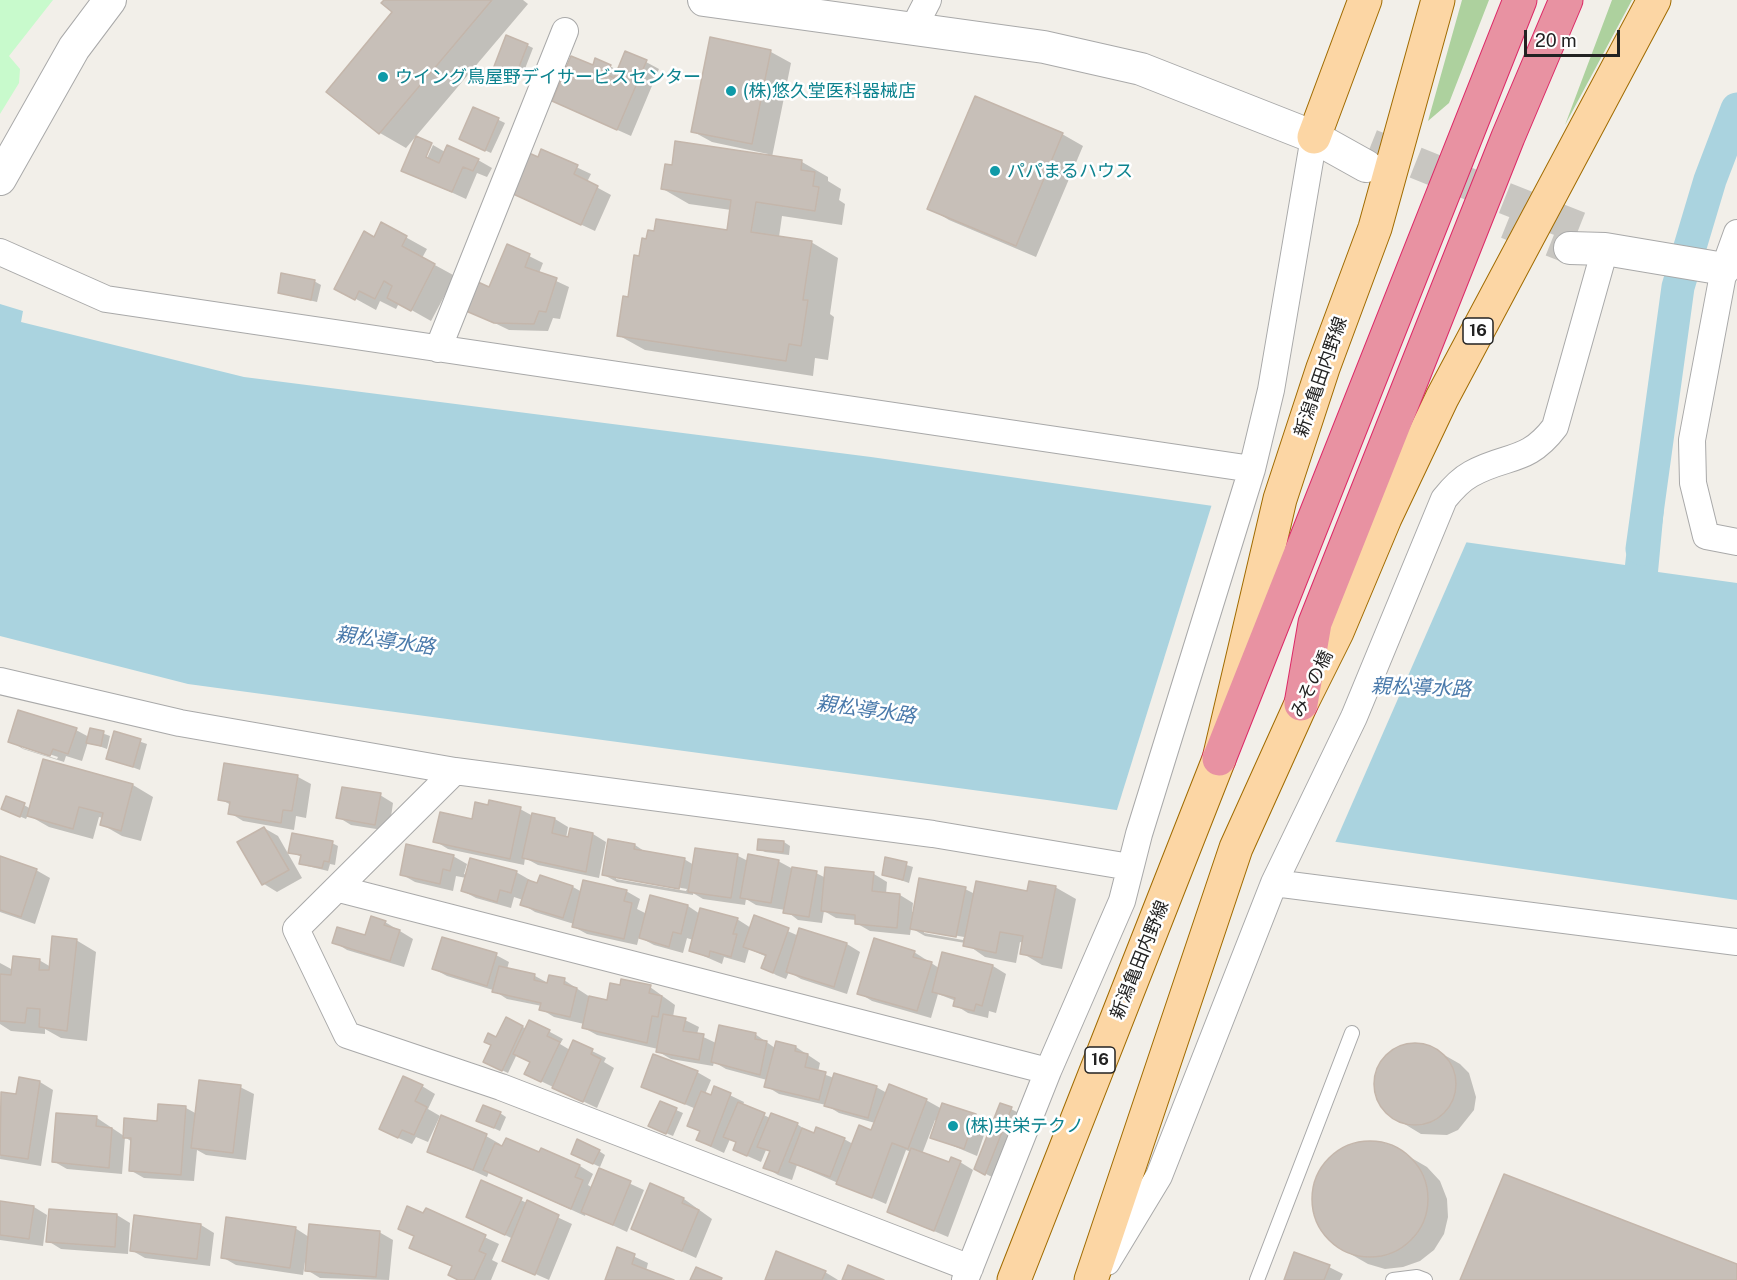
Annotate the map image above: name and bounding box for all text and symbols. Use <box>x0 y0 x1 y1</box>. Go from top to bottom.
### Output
scale bar <box>1527 18 1623 56</box>
text: 20 m <box>1535 30 1577 51</box>
place label: ウイング鳥屋野デイサービスセンター <box>395 66 701 88</box>
marker: ウイング鳥屋野デイサービスセンター <box>376 70 390 84</box>
place label: (株)悠久堂医科器械店 <box>743 80 916 102</box>
marker: (株)悠久堂医科器械店 <box>724 84 738 98</box>
place label: パパまるハウス <box>1007 160 1133 182</box>
marker: パパまるハウス <box>988 164 1002 178</box>
street label: 新潟亀田内野線 <box>1290 314 1352 440</box>
road number: 16 <box>1463 318 1493 344</box>
water label: 親松導水路 <box>334 622 436 660</box>
street label: みその橋 <box>1287 647 1337 721</box>
water label: 親松導水路 <box>1371 674 1471 702</box>
water label: 親松導水路 <box>815 691 917 729</box>
street label: 新潟亀田内野線 <box>1106 898 1174 1022</box>
road number: 16 <box>1085 1047 1115 1073</box>
place label: (株)共栄テクノ <box>965 1115 1084 1137</box>
marker: (株)共栄テクノ <box>946 1119 960 1133</box>

